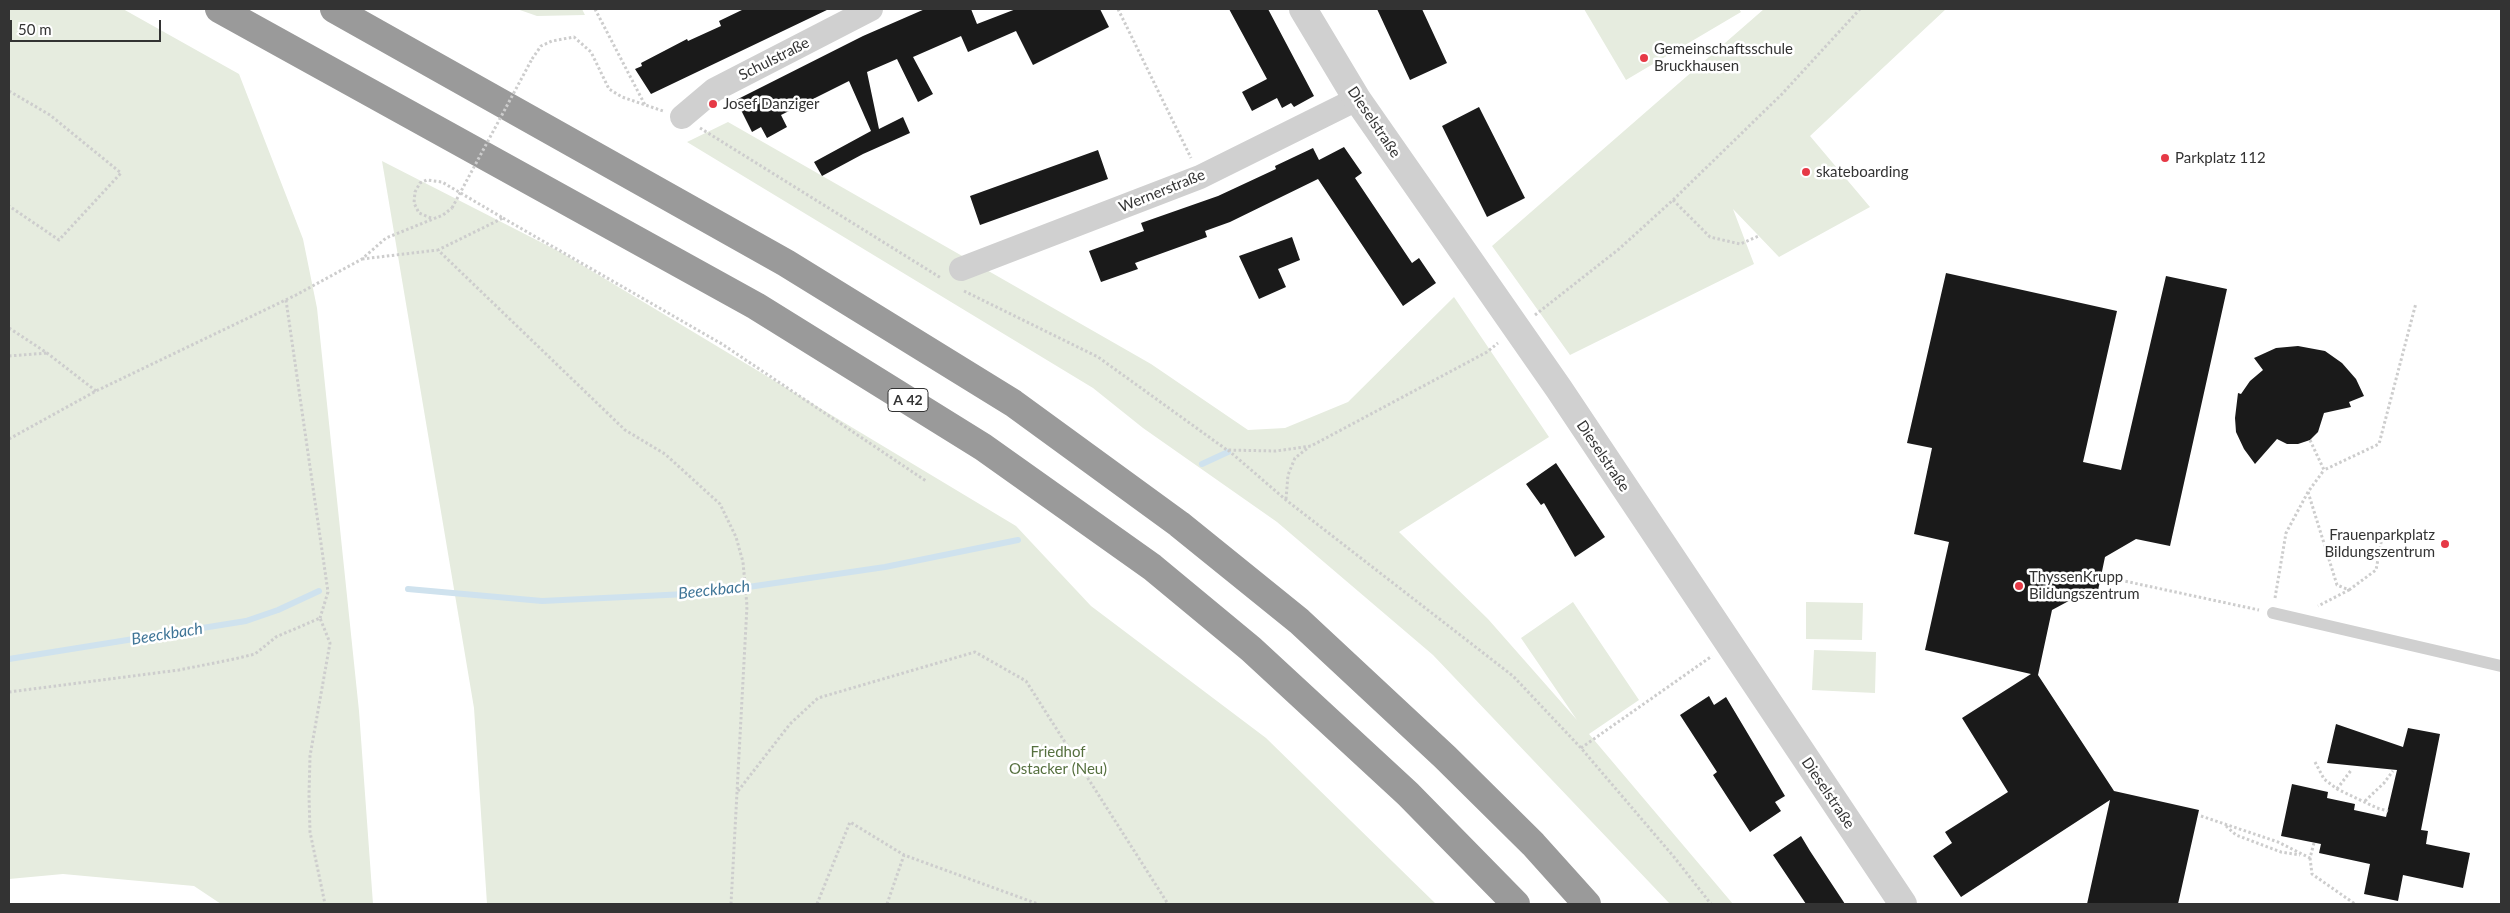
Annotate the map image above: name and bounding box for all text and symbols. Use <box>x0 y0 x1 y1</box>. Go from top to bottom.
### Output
scale bar <box>12 10 164 42</box>
text: 50 m <box>18 20 52 38</box>
street label: Schulstraße <box>736 34 812 84</box>
place label: Gemeinschaftsschule Bruckhausen <box>1654 40 1793 75</box>
marker: Gemeinschaftsschule Bruckhausen <box>1638 52 1650 64</box>
street label: Dieselstraße <box>1344 83 1404 161</box>
place label: Josef Danziger <box>723 95 819 113</box>
marker: Josef Danziger <box>707 98 719 110</box>
place label: Parkplatz 112 <box>2175 149 2266 167</box>
marker: Parkplatz 112 <box>2159 152 2171 164</box>
place label: skateboarding <box>1816 163 1908 181</box>
street label: Wernerstraße <box>1116 166 1208 216</box>
marker: skateboarding <box>1800 166 1812 178</box>
road number: A 42 <box>888 388 928 412</box>
street label: Dieselstraße <box>1573 417 1633 495</box>
place label: Frauenparkplatz Bildungszentrum <box>2325 526 2435 561</box>
marker: Frauenparkplatz Bildungszentrum <box>2439 538 2451 550</box>
place label: ThyssenKrupp Bildungszentrum <box>2029 568 2139 603</box>
water label: Beeckbach <box>677 577 751 603</box>
marker: ThyssenKrupp Bildungszentrum <box>2013 580 2025 592</box>
water label: Beeckbach <box>130 619 204 649</box>
park label: Friedhof Ostacker (Neu) <box>1009 743 1107 778</box>
street label: Dieselstraße <box>1798 754 1858 832</box>

